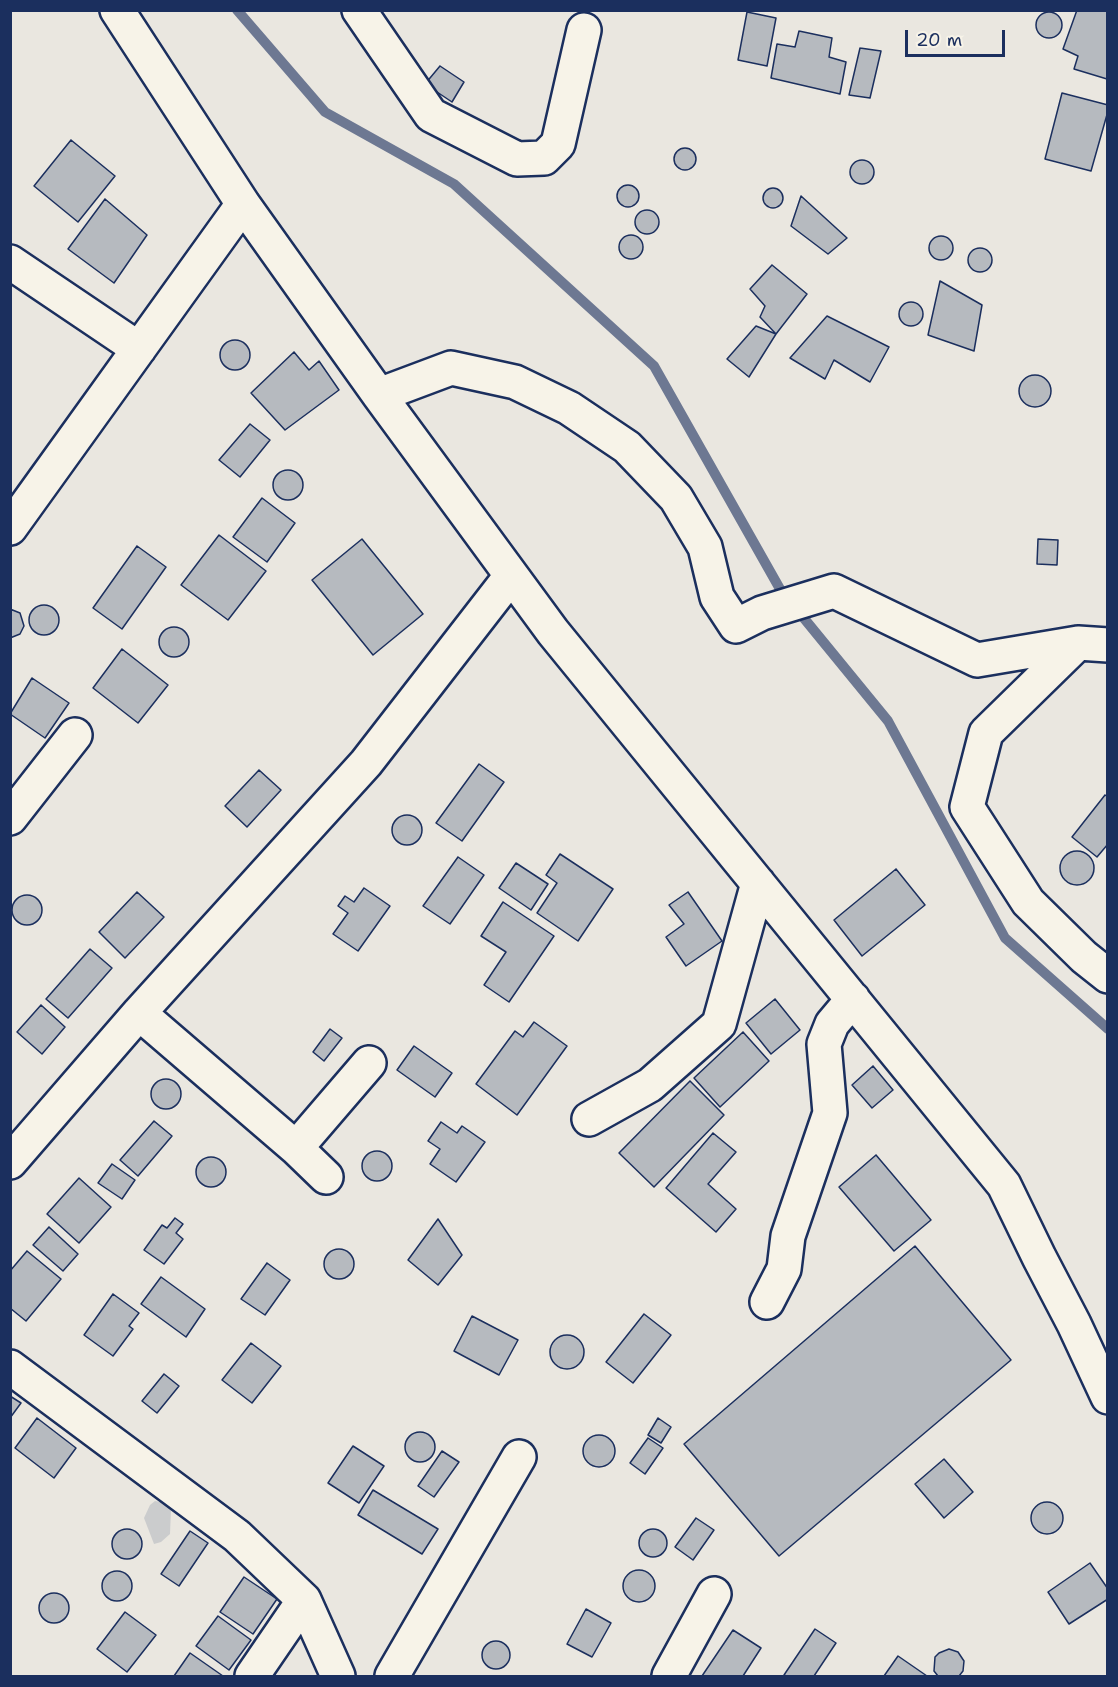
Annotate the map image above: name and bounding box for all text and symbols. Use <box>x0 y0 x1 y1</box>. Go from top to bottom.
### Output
scale bar <box>908 18 1008 56</box>
text: 20 m <box>916 28 962 52</box>

